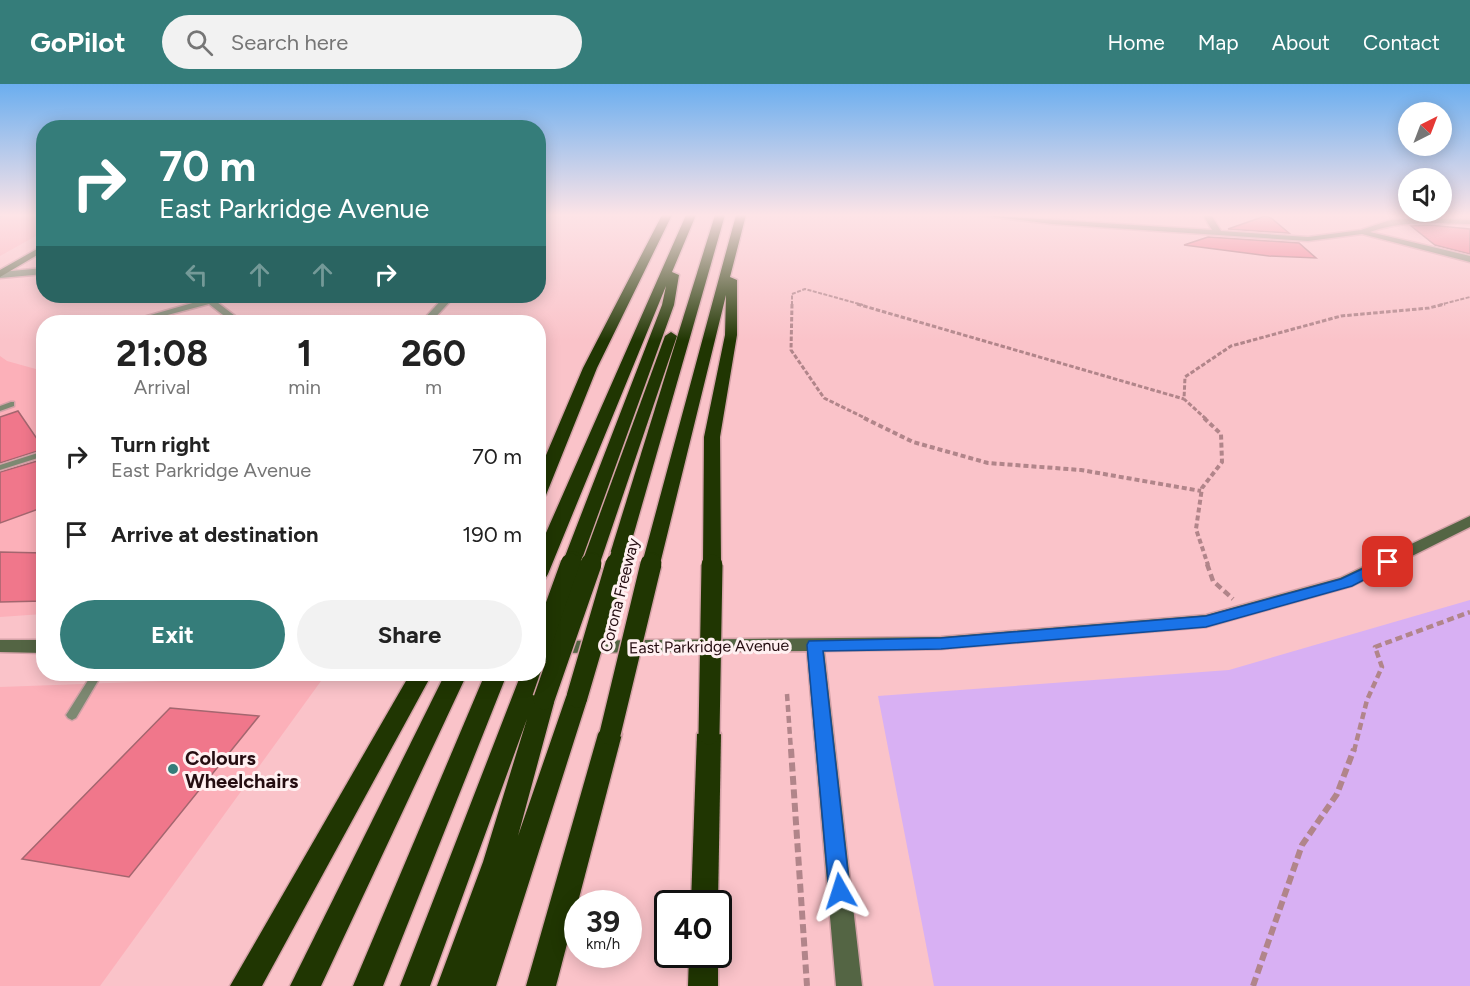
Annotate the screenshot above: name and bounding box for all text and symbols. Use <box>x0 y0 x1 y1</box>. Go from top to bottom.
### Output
search box <box>162 15 582 69</box>
text: GoPilot <box>30 25 126 59</box>
icon: search <box>183 26 216 59</box>
text: Search here <box>231 29 348 56</box>
text: Home <box>1108 30 1165 55</box>
text: Map <box>1198 30 1239 55</box>
text: About <box>1272 30 1330 55</box>
text: Contact <box>1363 30 1440 55</box>
north arrow <box>1398 102 1452 156</box>
map controls <box>1398 102 1452 222</box>
text: 70 m <box>159 141 256 192</box>
icon: right <box>60 144 138 222</box>
button: sound <box>1398 168 1452 222</box>
text: East Parkridge Avenue <box>159 192 429 225</box>
icon: left <box>180 258 213 291</box>
icon: ahead <box>243 258 276 291</box>
icon: ahead <box>306 258 339 291</box>
icon: right <box>369 258 402 291</box>
text: 21:08 <box>116 332 208 375</box>
text: 1 <box>297 332 312 375</box>
text: 260 <box>401 332 466 375</box>
text: Arrival <box>134 375 190 399</box>
text: min <box>288 375 321 399</box>
text: m <box>425 375 442 399</box>
text: Turn right <box>111 431 210 458</box>
icon: right <box>60 440 93 473</box>
text: 70 m <box>472 443 522 470</box>
text: East Parkridge Avenue <box>111 458 311 482</box>
icon: arrive <box>60 518 93 551</box>
text: Arrive at destination <box>111 521 319 548</box>
text: 190 m <box>462 521 522 548</box>
street label: Corona Freeway <box>596 536 643 654</box>
pin <box>1362 536 1413 587</box>
icon: arrive <box>1371 545 1404 578</box>
button: Exit <box>60 600 285 669</box>
button: Share <box>297 600 522 669</box>
street label: East Parkridge Avenue <box>629 636 790 657</box>
place label: Colours Wheelchairs <box>185 746 298 793</box>
marker: Colours Wheelchairs <box>166 762 180 776</box>
position arrow <box>808 859 872 923</box>
speed limit sign: 40 <box>654 890 732 968</box>
text: 39 <box>586 903 620 940</box>
text: km/h <box>586 935 620 953</box>

